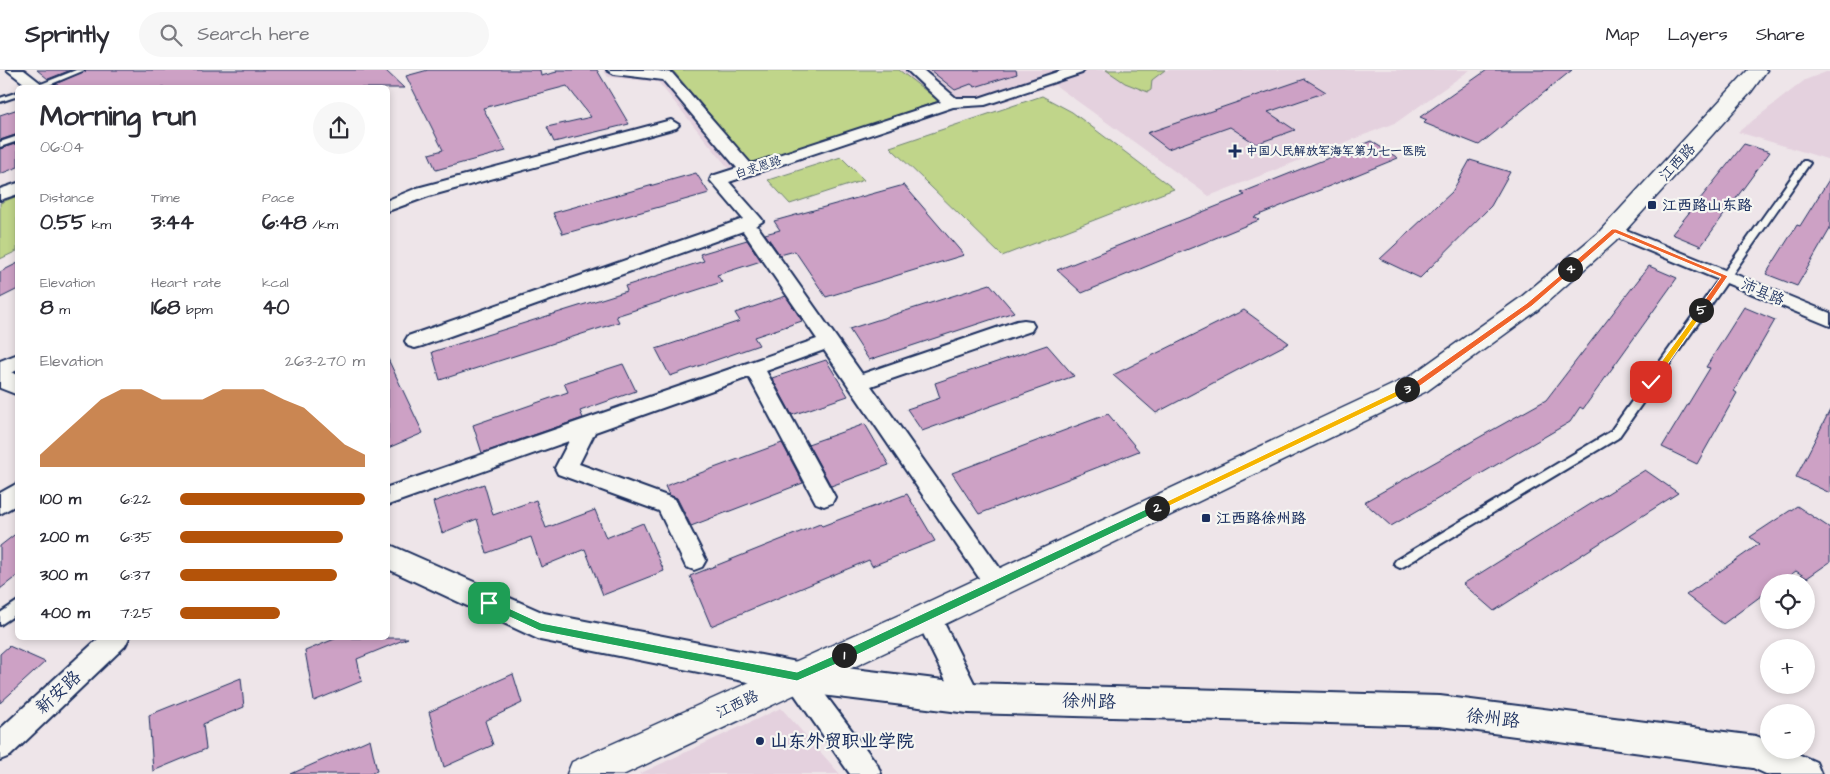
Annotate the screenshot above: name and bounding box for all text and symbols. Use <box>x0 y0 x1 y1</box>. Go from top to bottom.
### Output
search box <box>139 12 489 57</box>
text: Sprintly <box>25 18 109 52</box>
icon: search <box>157 21 185 49</box>
text: Search here <box>197 21 309 48</box>
text: Map <box>1605 22 1639 47</box>
text: Layers <box>1667 22 1728 47</box>
text: Share <box>1756 22 1805 47</box>
text: Morning run <box>40 97 196 136</box>
button: share <box>313 102 365 154</box>
text: 06:04 <box>40 136 84 158</box>
street label: 江西路 <box>1654 139 1700 186</box>
place label: 中国人民解放军海军第九七一医院 <box>1246 143 1426 160</box>
marker: 中国人民解放军海军第九七一医院 <box>1228 144 1242 158</box>
street label: 白求恩路 <box>733 152 784 183</box>
text: Distance <box>40 188 94 208</box>
text: Time <box>151 188 180 208</box>
text: Pace <box>262 188 294 208</box>
place label: 江西路山东路 <box>1662 195 1752 216</box>
marker: 江西路山东路 <box>1646 199 1658 211</box>
text: 0.55 <box>40 208 86 237</box>
text: 3:44 <box>151 208 194 237</box>
text: 6:48 <box>262 208 307 237</box>
text: km <box>86 215 111 235</box>
text: /km <box>307 215 338 235</box>
pin: 4 <box>1558 256 1582 282</box>
text: 4 <box>1566 259 1575 279</box>
text: Elevation <box>40 273 95 293</box>
text: Heart rate <box>151 273 221 293</box>
text: kcal <box>262 273 289 293</box>
street label: 沛县路 <box>1738 274 1788 311</box>
text: 8 <box>40 293 54 322</box>
text: 168 <box>151 293 180 322</box>
text: 40 <box>262 293 290 322</box>
pin: 5 <box>1688 298 1714 322</box>
text: m <box>54 300 70 320</box>
text: bpm <box>180 300 213 320</box>
text: 5 <box>1697 300 1706 320</box>
text: Elevation <box>40 350 103 372</box>
text: 263–270 m <box>285 350 365 372</box>
pin <box>1630 361 1672 403</box>
icon: check <box>1637 368 1665 396</box>
pin: 3 <box>1394 376 1420 402</box>
text: 3 <box>1404 379 1411 399</box>
text: 100 m <box>40 488 81 510</box>
text: 6:22 <box>120 488 151 510</box>
pin: 2 <box>1144 496 1170 520</box>
text: 2 <box>1153 498 1162 518</box>
place label: 江西路徐州路 <box>1216 508 1306 529</box>
marker: 江西路徐州路 <box>1200 512 1212 524</box>
text: 200 m <box>40 526 88 548</box>
text: 6:35 <box>120 526 152 548</box>
text: 300 m <box>40 564 87 586</box>
text: 6:37 <box>120 564 151 586</box>
map controls <box>1760 574 1815 759</box>
button: locate <box>1760 574 1815 629</box>
pin <box>468 582 510 624</box>
icon: arrive <box>475 589 503 617</box>
text: 400 m <box>40 602 90 624</box>
text: 7:25 <box>120 602 153 624</box>
button: + <box>1760 639 1815 694</box>
pin: 1 <box>832 642 856 668</box>
text: 1 <box>844 645 845 665</box>
street label: 新安路 <box>30 665 87 720</box>
street label: 江西路 <box>712 685 762 723</box>
street label: 徐州路 <box>1062 688 1116 715</box>
street label: 徐州路 <box>1465 703 1521 734</box>
button: − <box>1760 704 1815 759</box>
place label: 山东外贸职业学院 <box>770 729 914 754</box>
marker: 山东外贸职业学院 <box>754 735 766 747</box>

